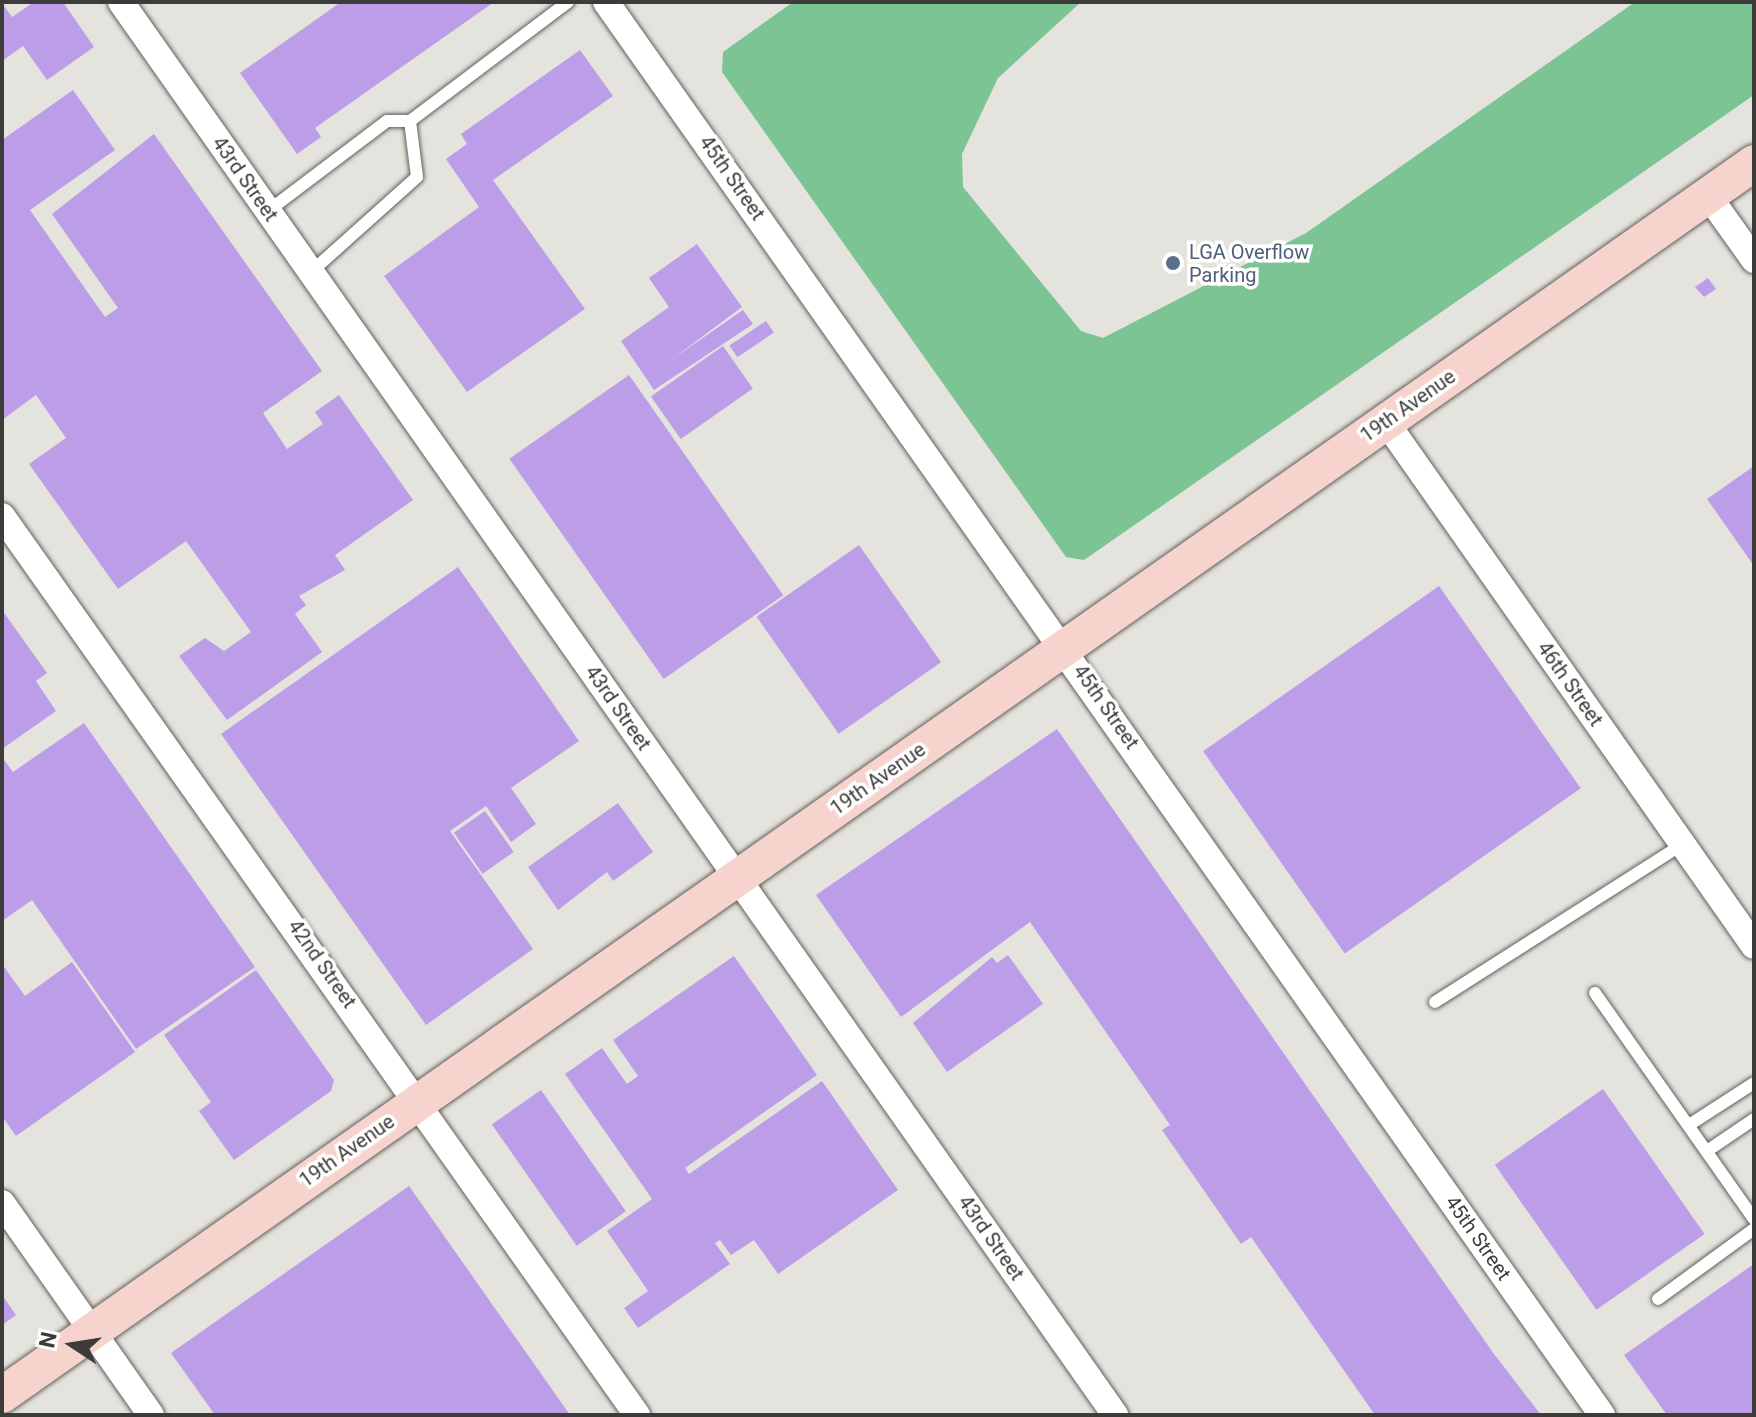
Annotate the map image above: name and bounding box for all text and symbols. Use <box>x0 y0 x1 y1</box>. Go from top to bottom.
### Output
street label: 45th Street <box>694 131 770 225</box>
street label: 43rd Street <box>207 132 283 226</box>
place label: LGA Overflow Parking <box>1189 240 1309 287</box>
marker: LGA Overflow Parking <box>1164 254 1182 272</box>
street label: 19th Avenue <box>1356 365 1460 447</box>
street label: 46th Street <box>1532 637 1608 731</box>
street label: 45th Street <box>1068 660 1144 754</box>
street label: 43rd Street <box>580 661 656 755</box>
street label: 19th Avenue <box>826 738 930 820</box>
street label: 42nd Street <box>283 915 361 1013</box>
street label: 19th Avenue <box>295 1110 399 1192</box>
street label: 43rd Street <box>953 1191 1029 1285</box>
street label: 45th Street <box>1440 1191 1516 1285</box>
north arrow <box>32 1305 112 1385</box>
text: N <box>34 1330 62 1350</box>

